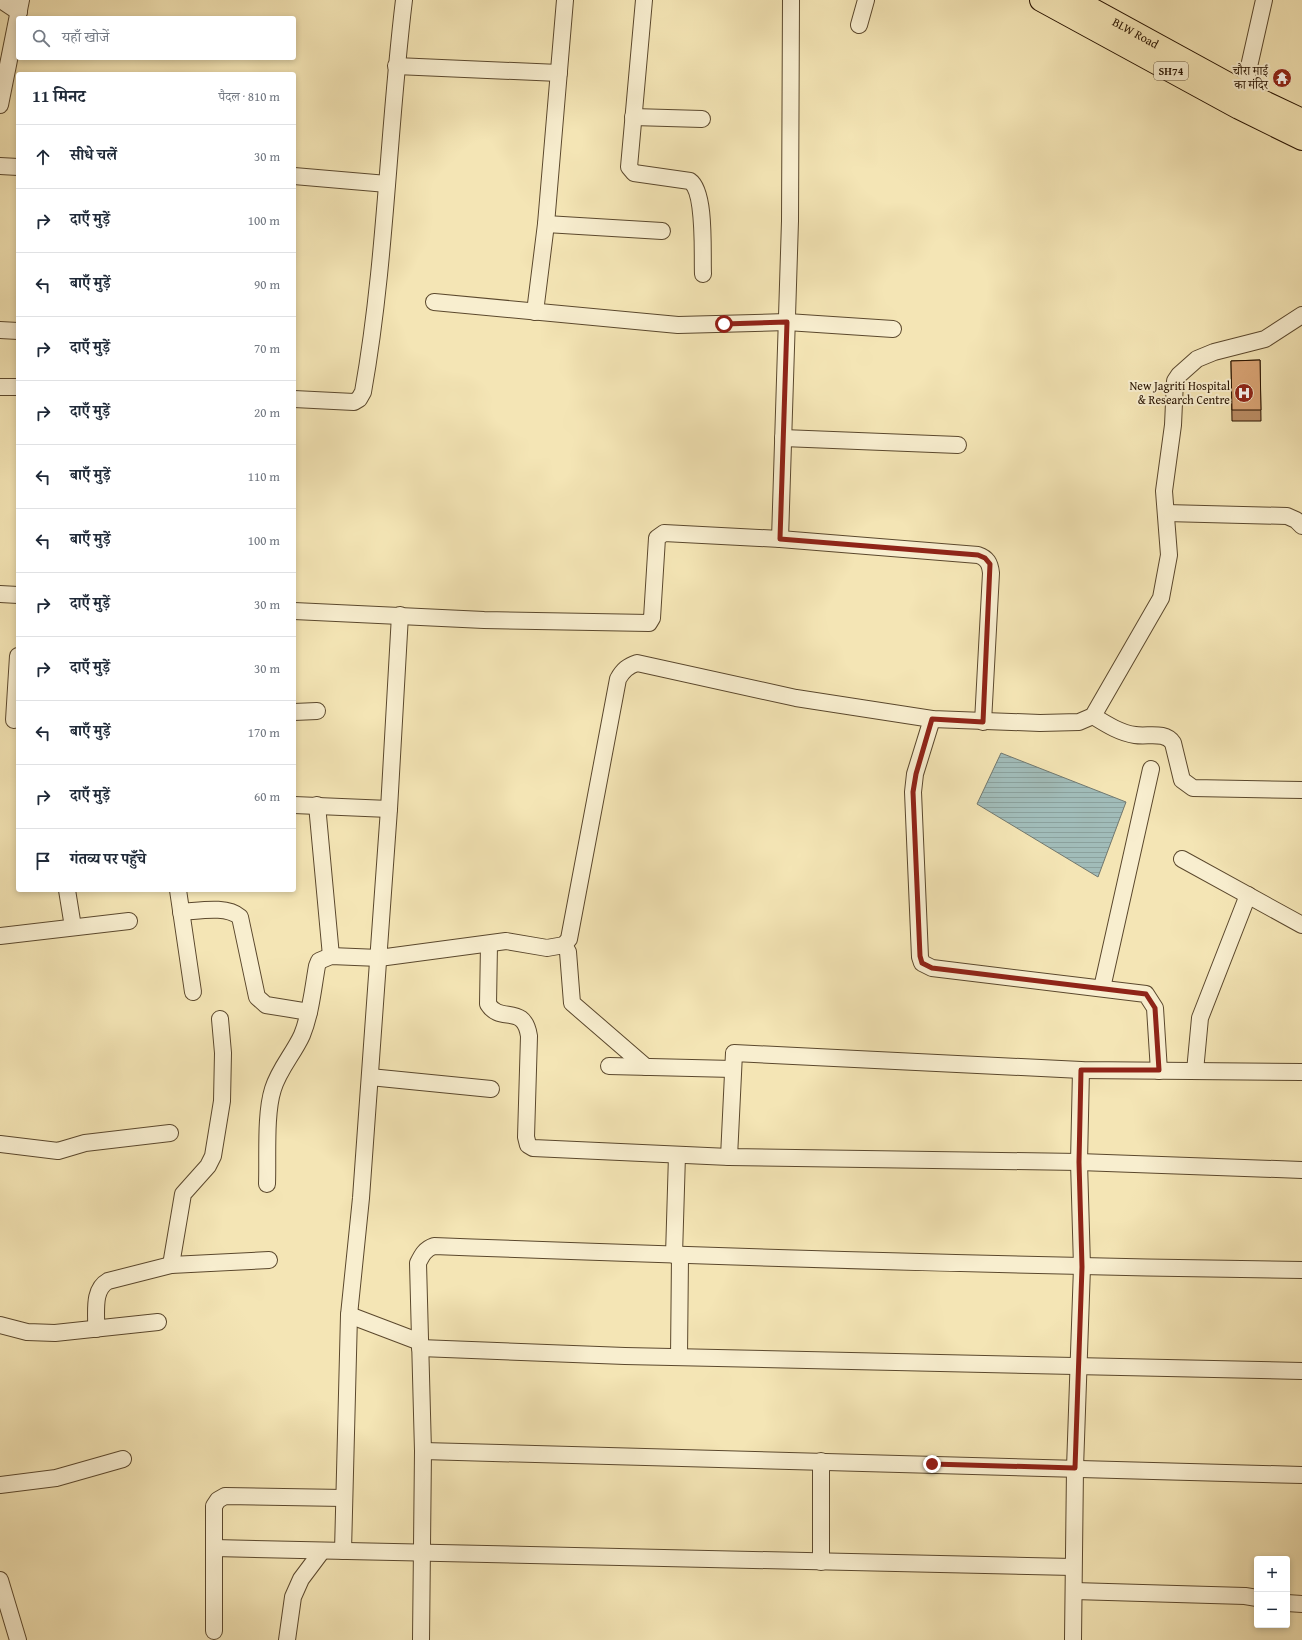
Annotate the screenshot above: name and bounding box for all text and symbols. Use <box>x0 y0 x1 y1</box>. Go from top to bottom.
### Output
street label: BLW Road <box>1110 13 1162 53</box>
search box <box>16 16 296 60</box>
text: यहाँ खोजें <box>62 26 109 47</box>
icon: search <box>30 27 52 49</box>
road number: SH74 <box>1154 62 1188 80</box>
place label: चौरा माई का मंदिर <box>1232 62 1269 93</box>
temple icon: चौरा माई का मंदिर <box>1271 67 1293 89</box>
text: 11 मिनट <box>32 83 86 108</box>
text: पैदल · 810 m <box>219 87 280 106</box>
text: सीधे चलें <box>70 144 117 165</box>
icon: ahead <box>32 146 54 168</box>
text: 30 m <box>254 147 280 166</box>
text: दाएँ मुड़ें <box>70 208 110 229</box>
icon: right <box>32 210 54 232</box>
text: 100 m <box>248 211 280 230</box>
text: बाएँ मुड़ें <box>70 272 111 293</box>
icon: left <box>32 274 54 296</box>
text: 90 m <box>254 275 280 294</box>
route start <box>715 315 733 333</box>
text: दाएँ मुड़ें <box>70 336 110 357</box>
icon: right <box>32 338 54 360</box>
text: 70 m <box>254 339 280 358</box>
place label: New Jagriti Hospital & Research Centre <box>1129 377 1231 408</box>
hospital icon: New Jagriti Hospital & Research Centre <box>1233 382 1255 404</box>
text: दाएँ मुड़ें <box>70 400 110 421</box>
icon: right <box>32 402 54 424</box>
text: 20 m <box>254 403 280 422</box>
text: बाएँ मुड़ें <box>70 464 111 485</box>
icon: left <box>32 466 54 488</box>
text: 110 m <box>248 467 280 486</box>
text: बाएँ मुड़ें <box>70 528 111 549</box>
icon: left <box>32 530 54 552</box>
text: 100 m <box>248 531 280 550</box>
text: दाएँ मुड़ें <box>70 592 110 613</box>
icon: right <box>32 594 54 616</box>
text: 30 m <box>254 595 280 614</box>
text: दाएँ मुड़ें <box>70 656 110 677</box>
icon: right <box>32 658 54 680</box>
text: 30 m <box>254 659 280 678</box>
text: बाएँ मुड़ें <box>70 720 111 741</box>
icon: left <box>32 722 54 744</box>
text: 170 m <box>248 723 280 742</box>
text: दाएँ मुड़ें <box>70 784 110 805</box>
icon: right <box>32 786 54 808</box>
text: 60 m <box>254 787 280 806</box>
text: गंतव्य पर पहुँचे <box>70 848 146 869</box>
icon: arrive <box>32 850 54 872</box>
route end <box>923 1455 941 1473</box>
map controls <box>1254 1556 1290 1628</box>
button: + <box>1254 1556 1290 1592</box>
button: − <box>1254 1592 1290 1628</box>

